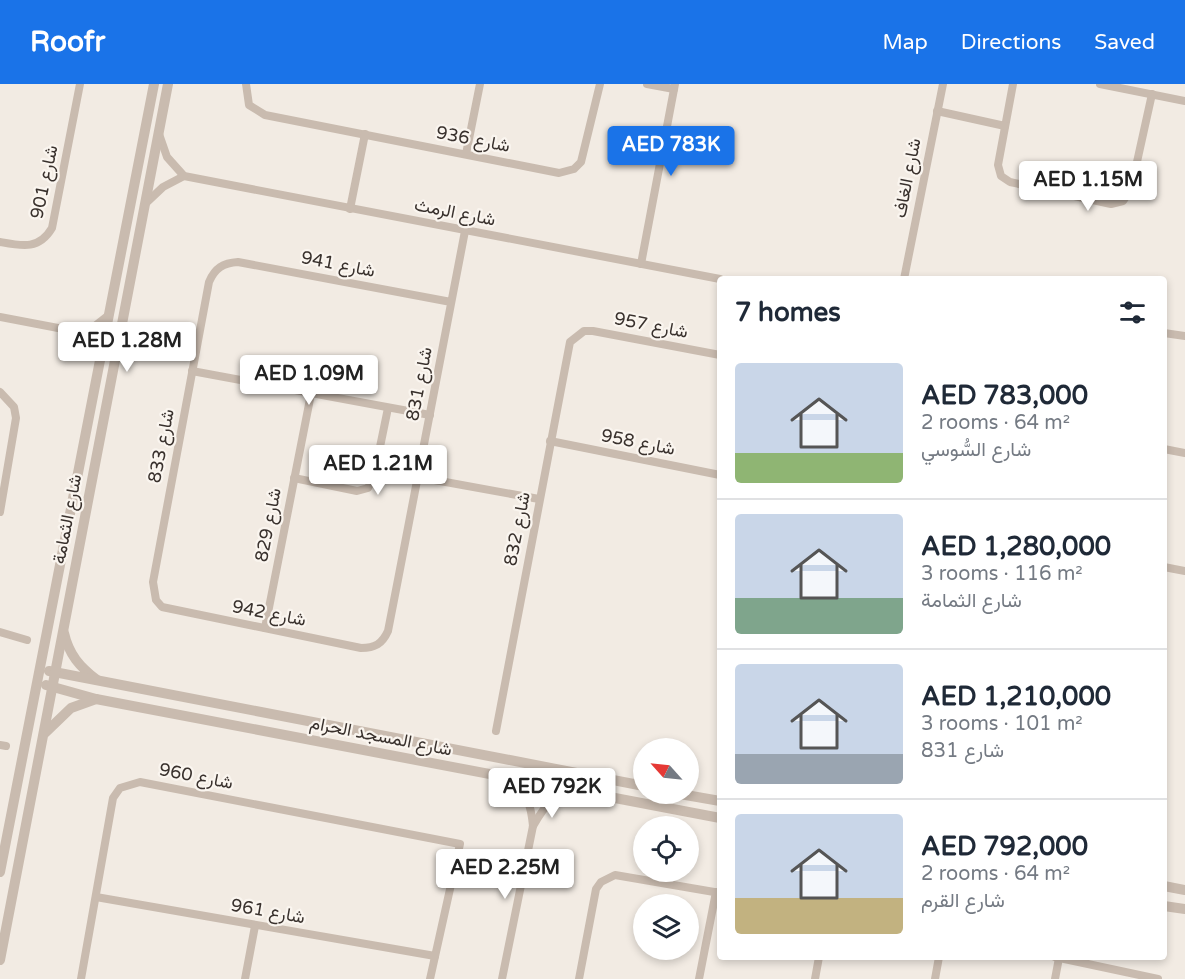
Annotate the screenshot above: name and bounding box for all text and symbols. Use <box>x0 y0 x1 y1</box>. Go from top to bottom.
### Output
text: Roofr <box>30 25 105 59</box>
text: Map <box>882 30 928 55</box>
text: Directions <box>961 30 1061 55</box>
text: Saved <box>1094 30 1155 55</box>
street label: شارع 936 <box>434 121 512 158</box>
pin: AED 783K <box>609 126 733 177</box>
text: AED 783K <box>622 133 720 157</box>
street label: شارع الغاف <box>888 136 926 220</box>
street label: شارع 901 <box>25 143 64 221</box>
pin: AED 1.15M <box>1019 161 1157 212</box>
text: AED 1.15M <box>1033 168 1143 192</box>
street label: شارع الرمث <box>412 193 497 232</box>
street label: شارع 941 <box>299 246 377 283</box>
icon: filters <box>1116 296 1149 329</box>
text: 7 homes <box>735 297 841 328</box>
street label: شارع 957 <box>612 307 690 344</box>
pin: AED 1.28M <box>58 322 196 373</box>
text: AED 1.28M <box>72 329 182 353</box>
street label: شارع 831 <box>401 345 438 423</box>
pin: AED 1.09M <box>240 355 378 406</box>
text: AED 1.09M <box>254 362 364 386</box>
text: AED 783,000 <box>921 380 1088 411</box>
icon: home <box>783 387 855 459</box>
street label: شارع 833 <box>143 407 180 485</box>
text: 2 rooms · 64 m² <box>921 411 1070 435</box>
street label: شارع 958 <box>599 424 677 461</box>
text: شارع السُّوسي <box>921 438 1031 462</box>
pin: AED 1.21M <box>309 445 447 496</box>
text: AED 1.21M <box>323 452 433 476</box>
street label: شارع الثمامة <box>48 472 87 566</box>
street label: شارع 829 <box>250 486 287 564</box>
street label: شارع 832 <box>499 490 536 568</box>
text: AED 1,280,000 <box>921 531 1111 562</box>
icon: home <box>783 538 855 610</box>
text: 3 rooms · 116 m² <box>921 562 1083 586</box>
text: شارع الثمامة <box>921 589 1022 613</box>
street label: شارع 942 <box>230 595 308 632</box>
text: AED 1,210,000 <box>921 681 1111 712</box>
icon: home <box>783 688 855 760</box>
street label: شارع المسجد الحرام <box>308 711 454 762</box>
text: 3 rooms · 101 m² <box>921 712 1083 736</box>
north arrow <box>633 738 699 804</box>
map controls <box>633 738 699 960</box>
text: شارع 831 <box>921 739 1004 763</box>
street label: شارع 960 <box>157 758 235 795</box>
pin: AED 792K <box>490 768 614 819</box>
text: AED 792K <box>503 775 601 799</box>
button: locate <box>633 816 699 882</box>
text: AED 792,000 <box>921 831 1088 862</box>
icon: home <box>783 838 855 910</box>
pin: AED 2.25M <box>436 849 574 900</box>
text: AED 2.25M <box>450 856 560 880</box>
text: 2 rooms · 64 m² <box>921 862 1070 886</box>
text: شارع القرم <box>921 889 1005 913</box>
street label: شارع 961 <box>229 894 307 929</box>
button: layers <box>633 894 699 960</box>

